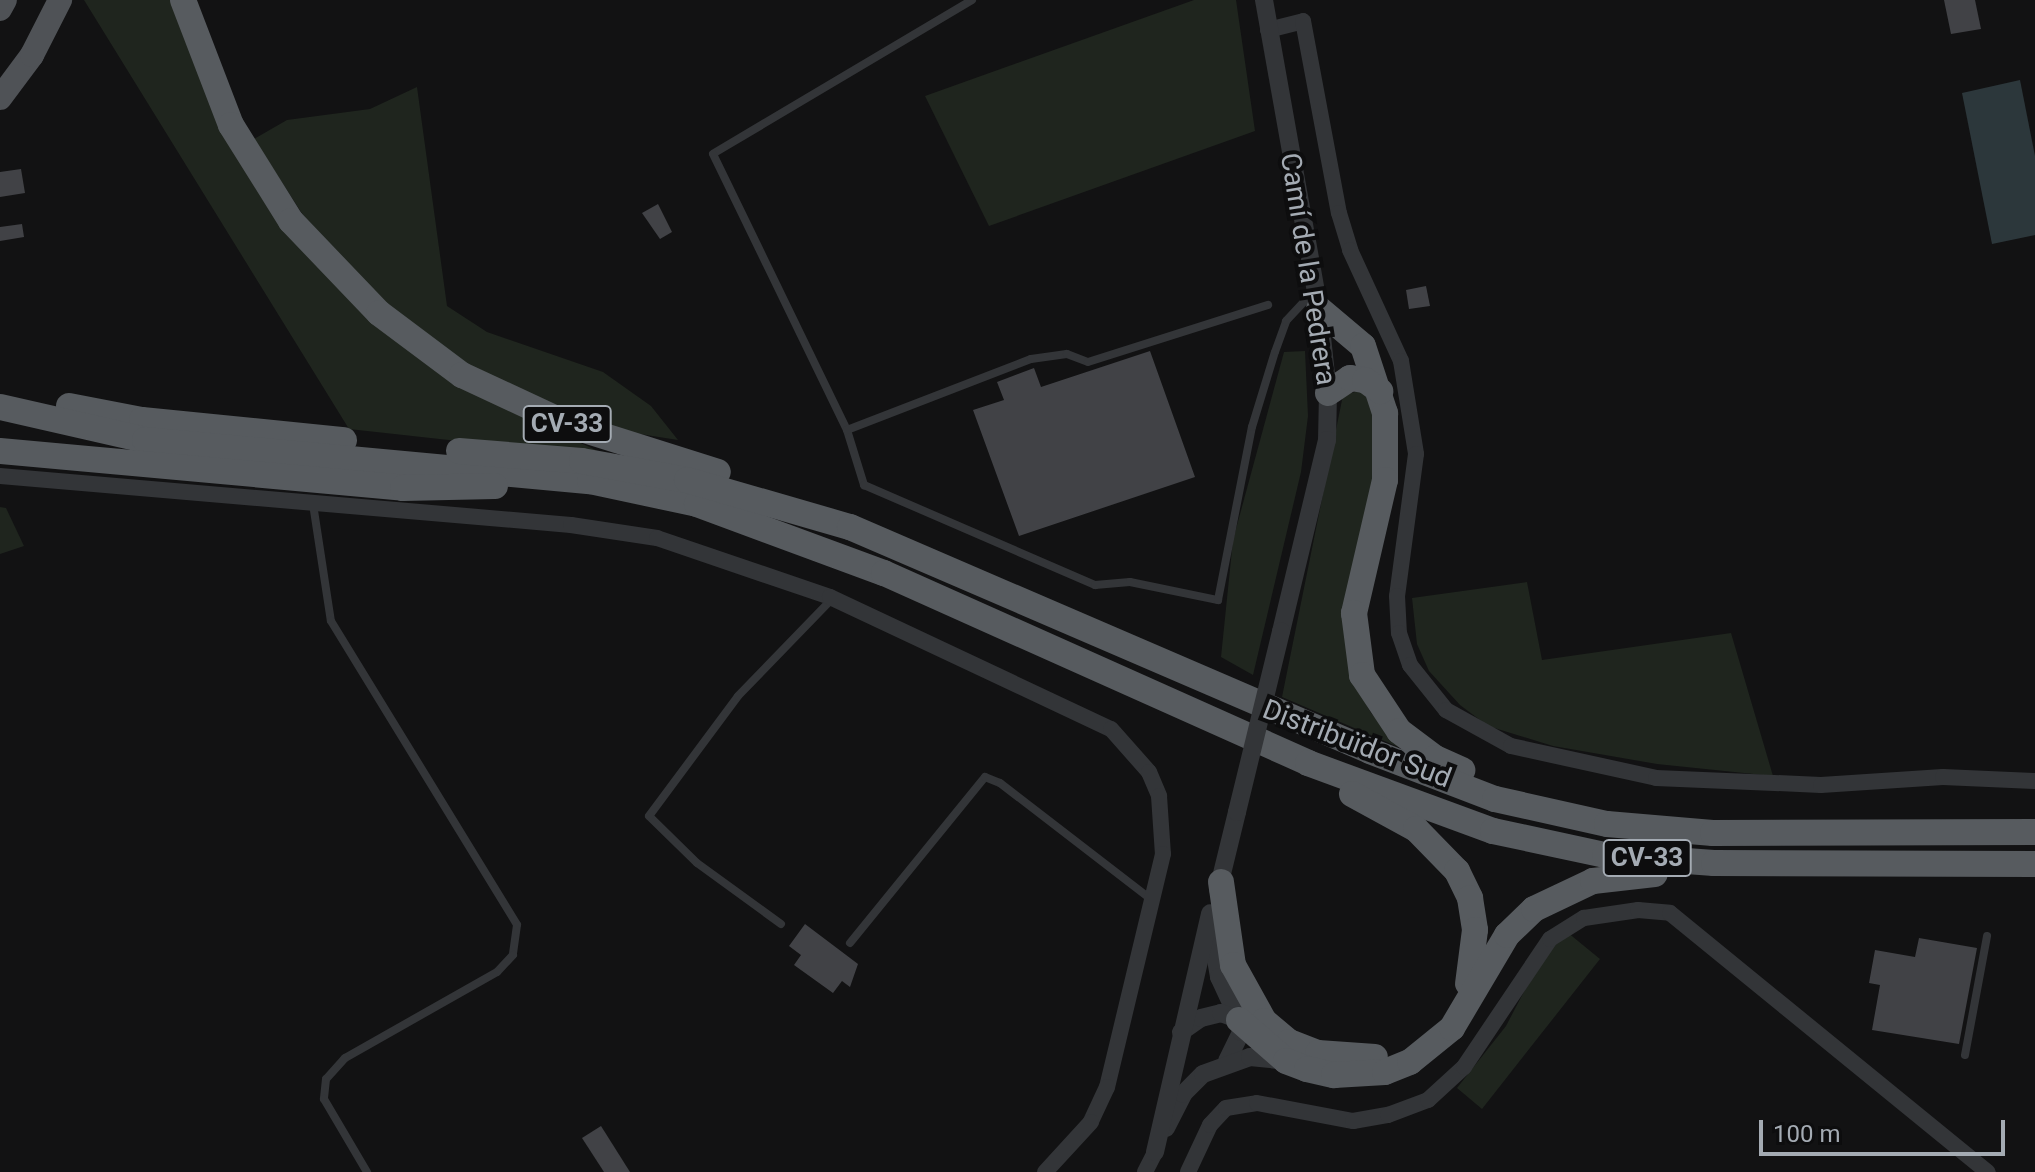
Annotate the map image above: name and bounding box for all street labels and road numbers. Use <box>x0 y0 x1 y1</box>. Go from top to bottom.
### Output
street label: Camí de la Pedrera <box>1273 150 1343 388</box>
road number: CV-33 <box>521 402 613 446</box>
street label: Distribuïdor Sud <box>1258 693 1456 795</box>
road number: CV-33 <box>1601 836 1693 880</box>

